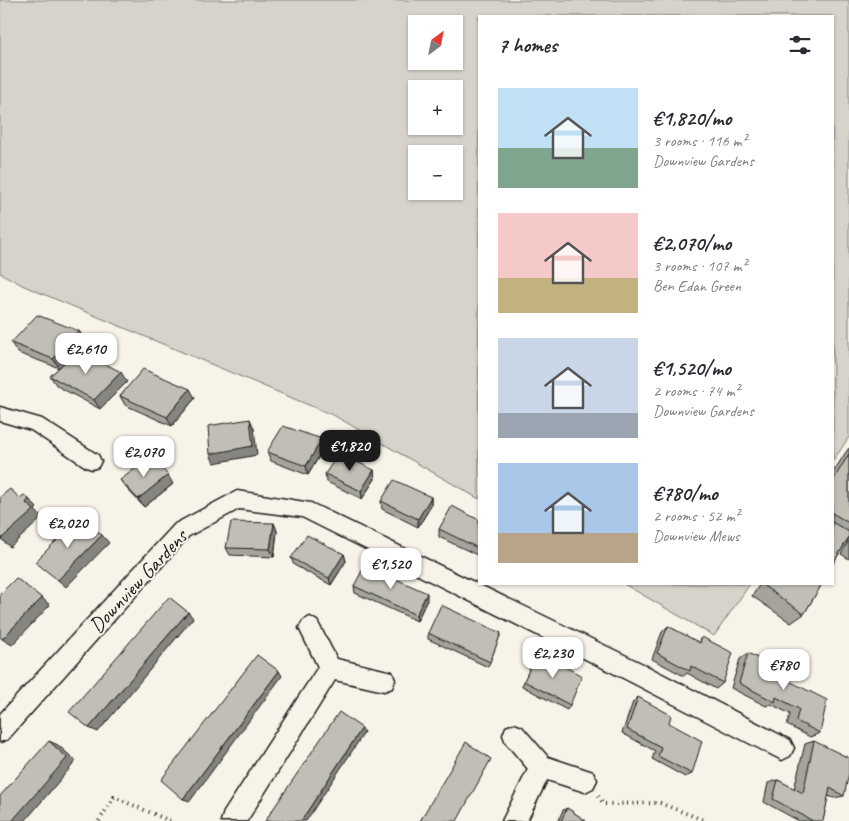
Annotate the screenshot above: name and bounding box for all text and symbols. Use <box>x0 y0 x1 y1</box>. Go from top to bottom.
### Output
north arrow <box>408 15 462 70</box>
map controls <box>408 15 463 200</box>
icon: filters <box>786 31 814 59</box>
text: 7 homes <box>498 32 557 58</box>
button: + <box>408 80 463 135</box>
text: €1,820/mo <box>653 105 731 131</box>
icon: home <box>538 108 598 168</box>
text: 3 rooms · 116 m² <box>653 131 747 151</box>
button: − <box>408 145 463 200</box>
text: Downview Gardens <box>653 151 754 171</box>
text: €2,070/mo <box>653 230 731 256</box>
icon: home <box>538 233 598 293</box>
text: 3 rooms · 107 m² <box>653 256 747 276</box>
text: Ben Edan Green <box>653 276 741 296</box>
pin: €2,610 <box>45 332 127 375</box>
text: €2,610 <box>66 339 106 359</box>
text: €1,520/mo <box>653 355 731 381</box>
icon: home <box>538 358 598 418</box>
text: 2 rooms · 74 m² <box>653 381 739 401</box>
text: Downview Gardens <box>653 401 754 421</box>
pin: €1,820 <box>309 430 391 472</box>
pin: €2,070 <box>103 436 185 478</box>
text: €1,820 <box>330 436 370 456</box>
text: €2,070 <box>124 442 164 462</box>
text: €780/mo <box>653 480 718 506</box>
icon: home <box>538 483 598 543</box>
pin: €2,020 <box>27 506 109 549</box>
text: 2 rooms · 52 m² <box>653 506 739 526</box>
text: €2,020 <box>48 513 88 533</box>
street label: Downview Gardens <box>83 522 194 638</box>
text: Downview Mews <box>653 526 739 546</box>
pin: €1,520 <box>350 548 432 590</box>
text: €1,520 <box>372 554 410 574</box>
pin: €2,230 <box>512 636 594 679</box>
text: €2,230 <box>533 643 573 663</box>
pin: €780 <box>754 648 814 691</box>
text: €780 <box>770 655 798 675</box>

